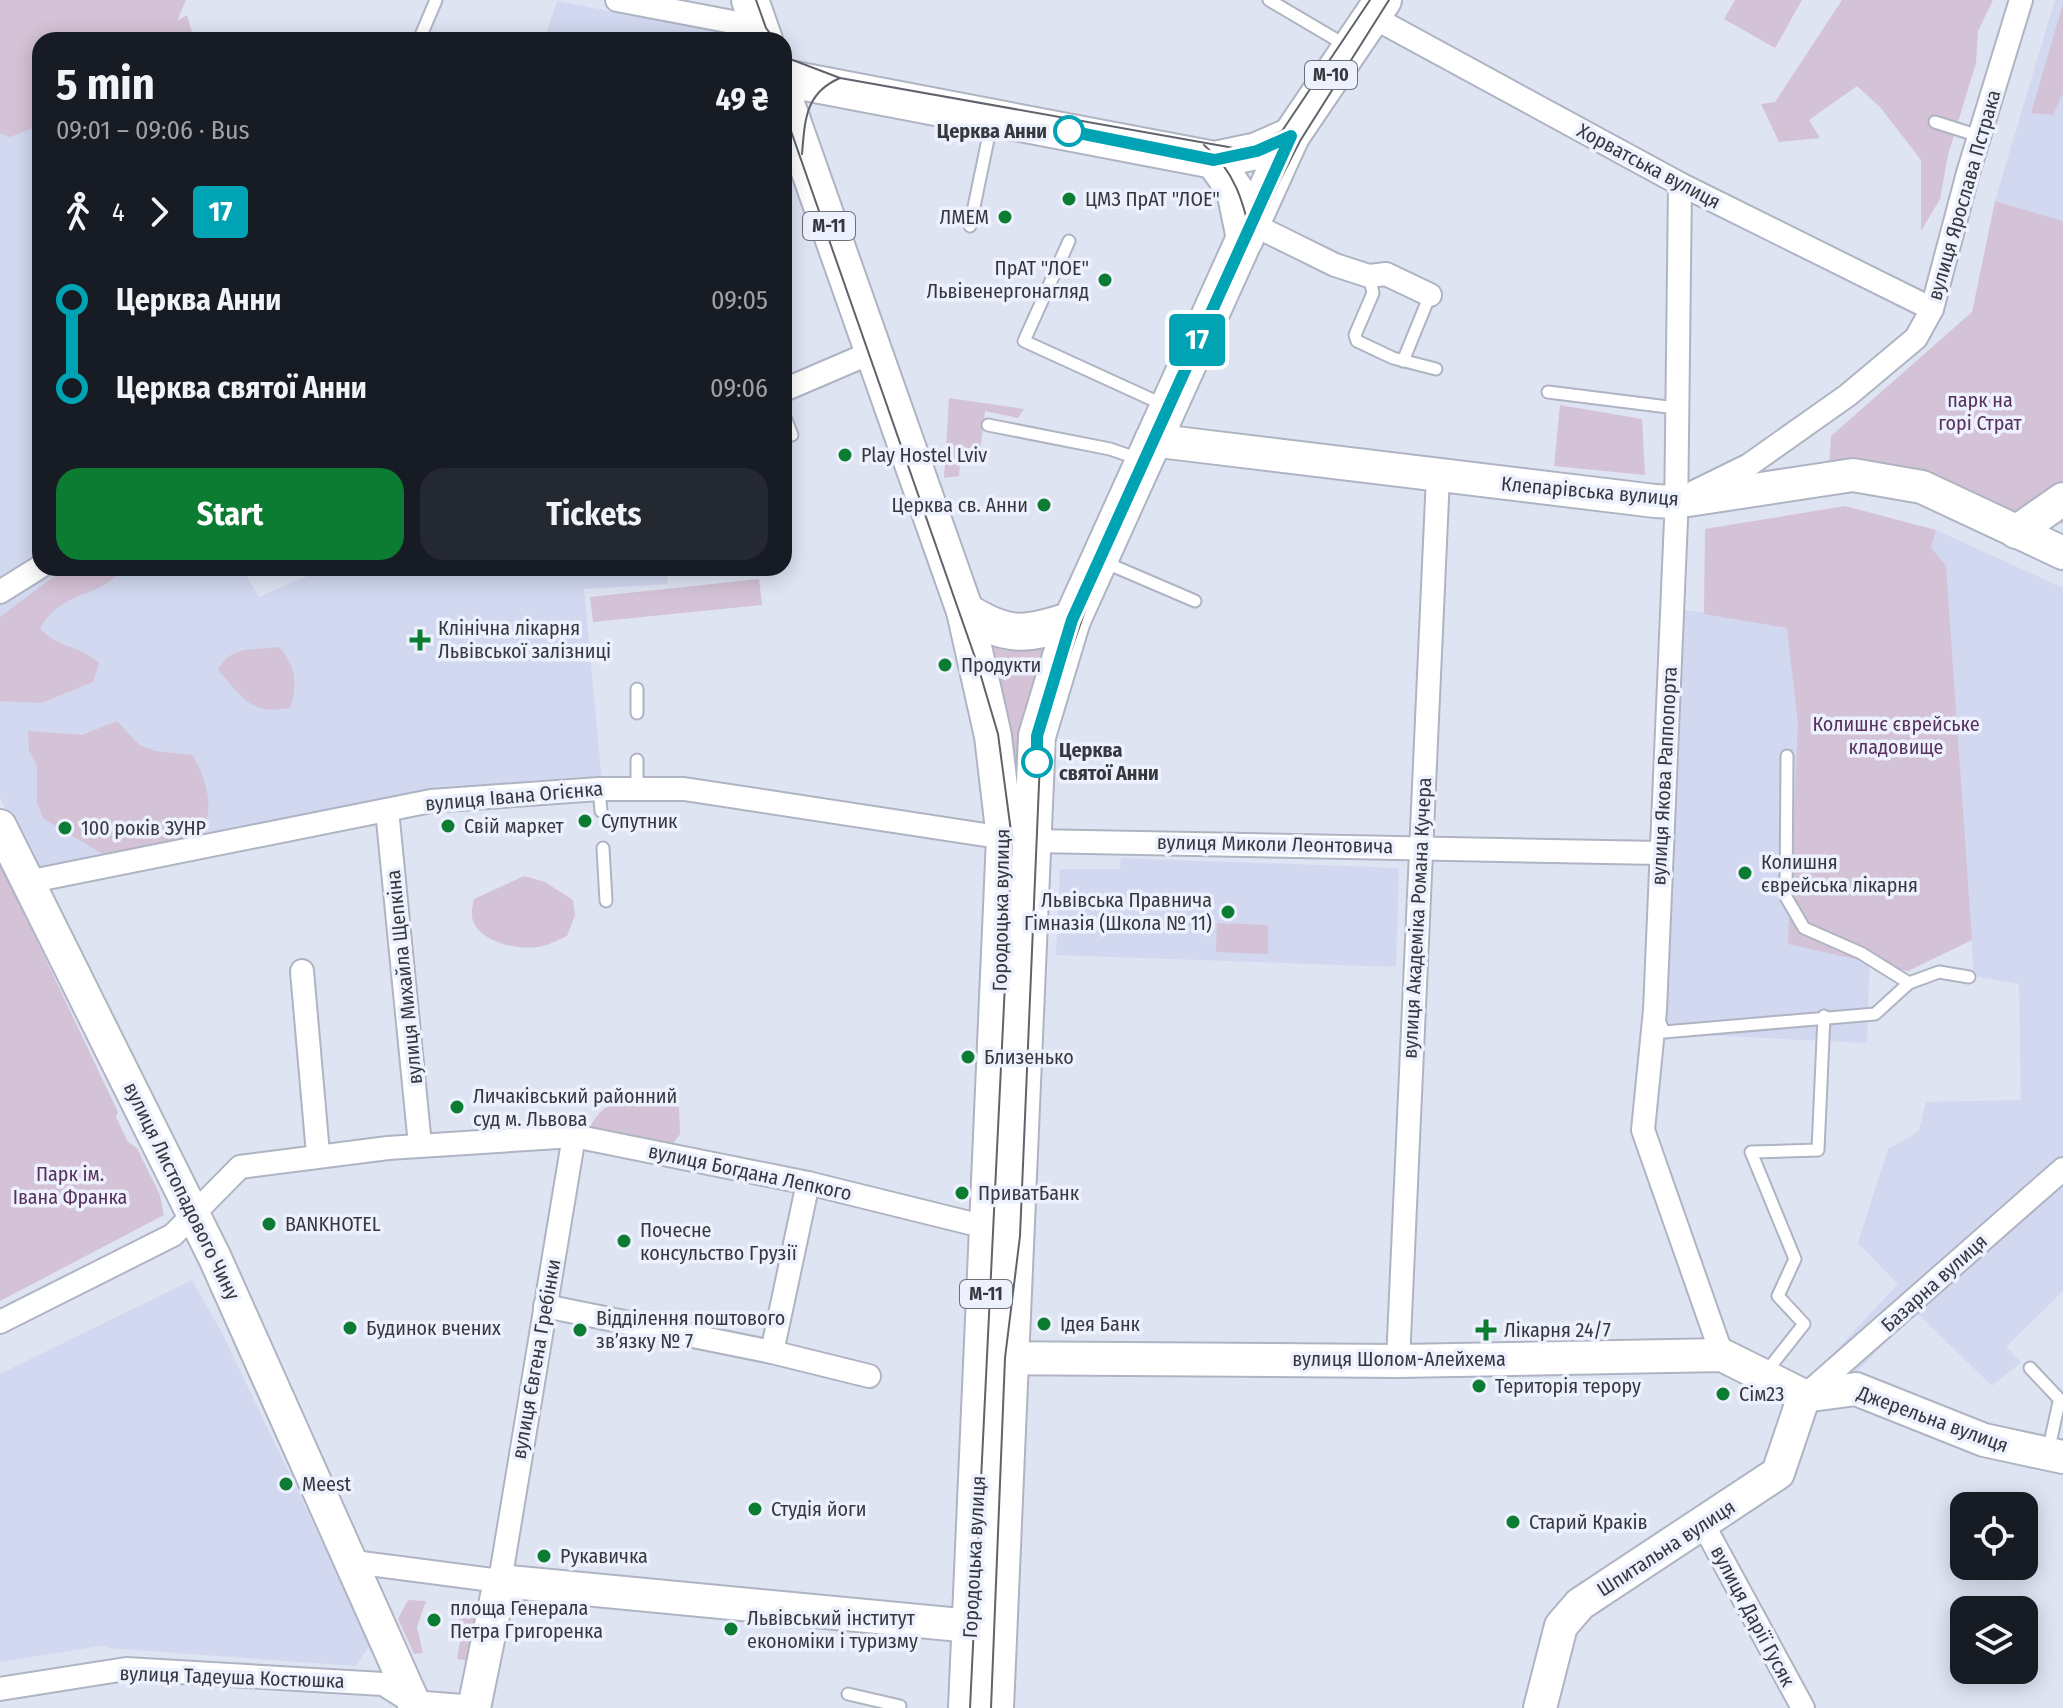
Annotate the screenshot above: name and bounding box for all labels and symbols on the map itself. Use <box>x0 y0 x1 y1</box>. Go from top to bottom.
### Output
road number: М-10 <box>1305 61 1357 89</box>
street label: вулиця Ярослава Пстрака <box>1922 87 2006 303</box>
marker: Церква Анни <box>1054 116 1084 146</box>
street label: Хорватська вулиця <box>1573 118 1725 214</box>
place label: Церква Анни <box>937 119 1047 143</box>
place label: ЦМЗ ПрАТ "ЛОЕ" <box>1085 187 1220 211</box>
marker: ЦМЗ ПрАТ "ЛОЕ" <box>1060 190 1078 208</box>
place label: ЛМЕМ <box>939 205 989 229</box>
marker: ЛМЕМ <box>996 208 1014 226</box>
road number: М-11 <box>803 212 855 240</box>
place label: ПрАТ "ЛОЕ" Львівенергонагляд <box>927 256 1089 303</box>
marker: ПрАТ "ЛОЕ" Львівенергонагляд <box>1096 271 1114 289</box>
line badge: 17 <box>1161 314 1233 366</box>
park label: парк на горі Страт <box>1938 388 2023 435</box>
place label: Play Hostel Lviv <box>861 443 987 467</box>
marker: Play Hostel Lviv <box>836 446 854 464</box>
street label: Клепарівська вулиця <box>1500 471 1680 511</box>
place label: Церква св. Анни <box>892 493 1028 517</box>
marker: Церква св. Анни <box>1035 496 1053 514</box>
place label: Клінічна лікарня Львівської залізниці <box>438 616 611 663</box>
marker: Клінічна лікарня Львівської залізниці <box>409 629 431 651</box>
place label: Продукти <box>961 653 1041 677</box>
marker: Продукти <box>936 656 954 674</box>
street label: вулиця Якова Раппопорта <box>1646 666 1682 886</box>
park label: Колишнє єврейське кладовище <box>1812 712 1980 759</box>
place label: Церква святої Анни <box>1059 738 1159 785</box>
marker: Церква святої Анни <box>1022 747 1052 777</box>
street label: вулиця Івана Огієнка <box>424 776 604 816</box>
street label: вулиця Академіка Романа Кучера <box>1398 777 1436 1059</box>
place label: Супутник <box>601 809 678 833</box>
marker: Супутник <box>576 812 594 830</box>
place label: Свій маркет <box>464 814 565 838</box>
place label: 100 років ЗУНР <box>81 816 206 840</box>
marker: Свій маркет <box>439 817 457 835</box>
marker: 100 років ЗУНР <box>56 819 74 837</box>
street label: Городоцька вулиця <box>988 828 1014 992</box>
street label: вулиця Миколи Леонтовича <box>1157 830 1393 858</box>
place label: Колишня єврейська лікарня <box>1761 850 1918 897</box>
marker: Колишня єврейська лікарня <box>1736 864 1754 882</box>
street label: вулиця Михайла Щепкіна <box>381 869 427 1085</box>
place label: Львівська Правнича Гімназія (Школа № 11) <box>1024 888 1212 935</box>
marker: Львівська Правнича Гімназія (Школа № 11) <box>1219 903 1237 921</box>
place label: Близенько <box>984 1045 1074 1069</box>
marker: Близенько <box>959 1048 977 1066</box>
street label: вулиця Листопадового Чину <box>119 1078 245 1304</box>
place label: Личаківський районний суд м. Львова <box>473 1084 677 1131</box>
marker: Личаківський районний суд м. Львова <box>448 1098 466 1116</box>
street label: вулиця Богдана Лепкого <box>646 1139 854 1205</box>
park label: Парк ім. Івана Франка <box>13 1162 127 1209</box>
place label: ПриватБанк <box>978 1181 1080 1205</box>
marker: ПриватБанк <box>953 1184 971 1202</box>
place label: BANKHOTEL <box>285 1212 381 1236</box>
marker: BANKHOTEL <box>260 1215 278 1233</box>
place label: Почесне консульство Грузії <box>640 1218 798 1265</box>
street label: Базарна вулиця <box>1876 1229 1992 1337</box>
marker: Почесне консульство Грузії <box>615 1232 633 1250</box>
street label: вулиця Євгена Гребінки <box>507 1257 565 1461</box>
road number: М-11 <box>960 1280 1012 1308</box>
place label: Відділення поштового зв’язку № 7 <box>596 1306 785 1353</box>
place label: Ідея Банк <box>1060 1312 1141 1336</box>
marker: Ідея Банк <box>1035 1315 1053 1333</box>
place label: Будинок вчених <box>366 1316 501 1340</box>
place label: Лікарня 24/7 <box>1504 1318 1611 1342</box>
marker: Будинок вчених <box>341 1319 359 1337</box>
marker: Лікарня 24/7 <box>1475 1319 1497 1341</box>
marker: Відділення поштового зв’язку № 7 <box>571 1321 589 1339</box>
street label: вулиця Шолом-Алейхема <box>1292 1347 1506 1371</box>
place label: Територія терору <box>1495 1374 1641 1398</box>
marker: Територія терору <box>1470 1377 1488 1395</box>
street label: Джерельна вулиця <box>1853 1380 2012 1457</box>
place label: Сім23 <box>1739 1382 1784 1406</box>
marker: Сім23 <box>1714 1385 1732 1403</box>
place label: Meest <box>302 1472 352 1496</box>
marker: Meest <box>277 1475 295 1493</box>
street label: Городоцька вулиця <box>958 1475 990 1639</box>
street label: Шпитальна вулиця <box>1592 1494 1740 1602</box>
place label: Студія йоги <box>771 1497 866 1521</box>
marker: Студія йоги <box>746 1500 764 1518</box>
place label: Старий Краків <box>1529 1510 1648 1534</box>
marker: Старий Краків <box>1504 1513 1522 1531</box>
street label: вулиця Дарії Гусяк <box>1706 1542 1800 1691</box>
place label: Рукавичка <box>560 1544 648 1568</box>
marker: Рукавичка <box>535 1547 553 1565</box>
place label: площа Генерала Петра Григоренка <box>450 1596 603 1643</box>
place label: Львівський інститут економіки і туризму <box>747 1606 918 1653</box>
marker: площа Генерала Петра Григоренка <box>425 1611 443 1629</box>
marker: Львівський інститут економіки і туризму <box>722 1620 740 1638</box>
street label: вулиця Тадеуша Костюшка <box>119 1661 345 1693</box>

